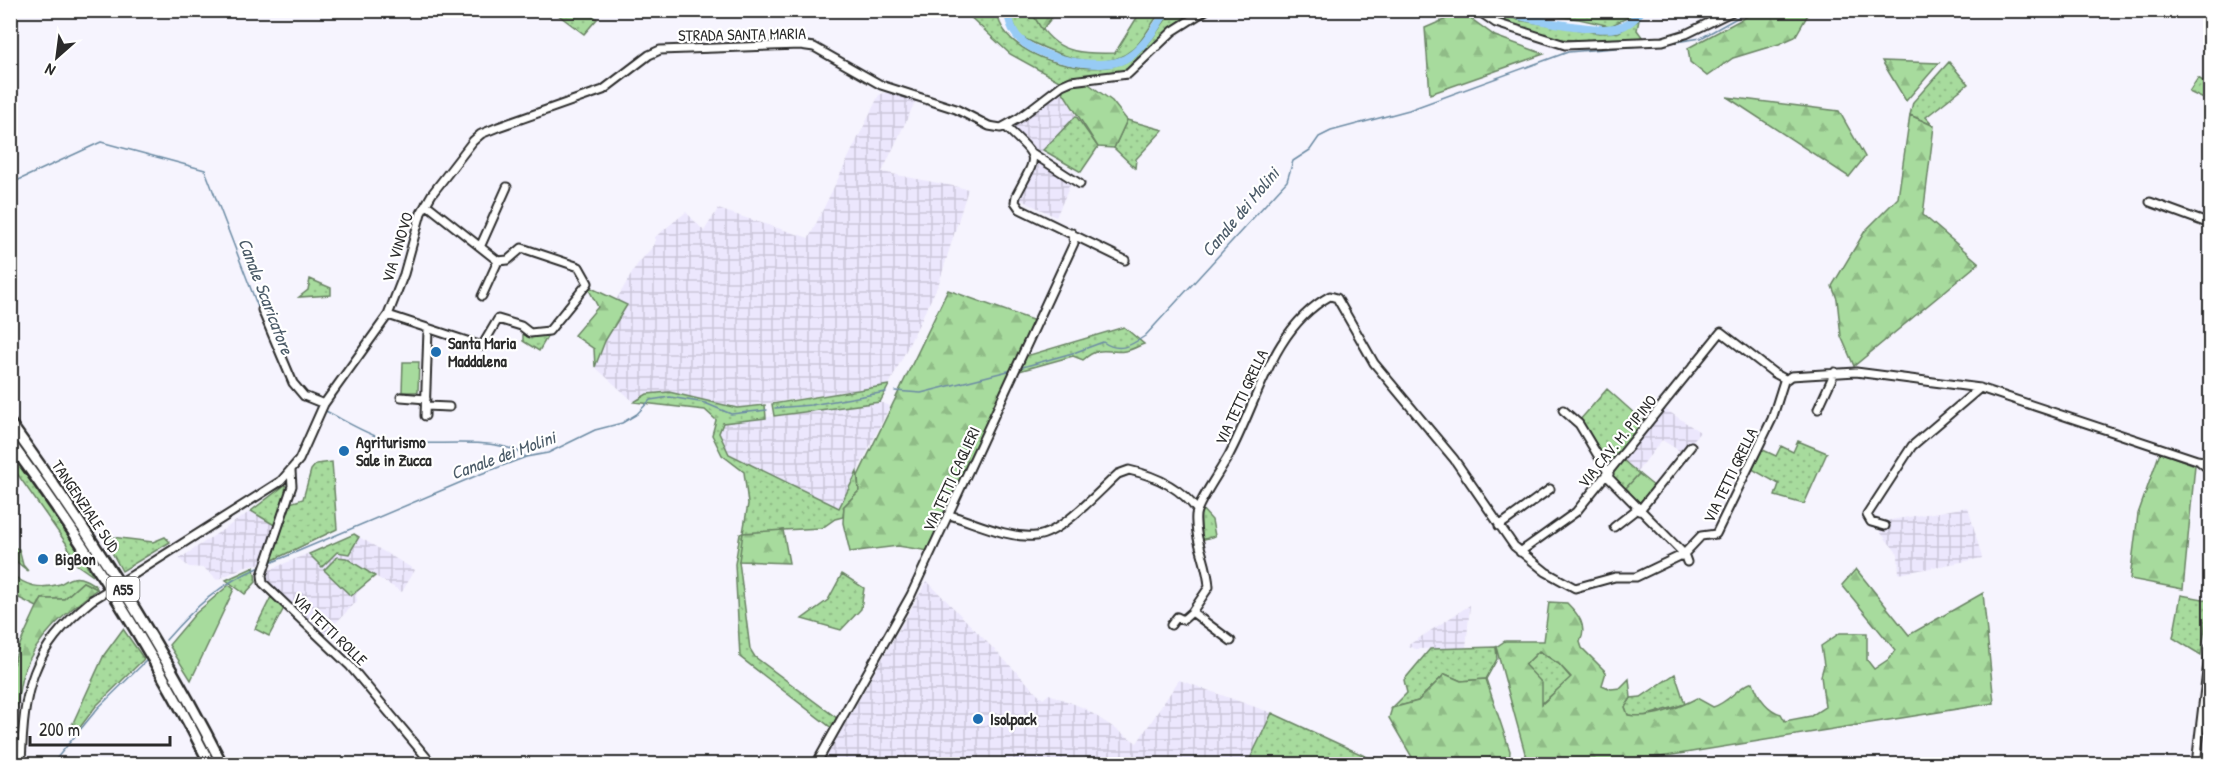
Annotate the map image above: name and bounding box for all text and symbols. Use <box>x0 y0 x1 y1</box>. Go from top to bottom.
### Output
street label: STRADA SANTA MARIA <box>678 22 806 46</box>
north arrow <box>27 27 87 87</box>
text: N <box>41 58 59 82</box>
water label: Canale dei Molini <box>1195 161 1286 262</box>
street label: VIA VINOVO <box>376 209 418 285</box>
water label: Canale Scaricatore <box>232 234 300 359</box>
place label: Santa Maria Maddalena <box>448 332 517 372</box>
marker: Santa Maria Maddalena <box>429 345 443 359</box>
street label: VIA TETTI GRELLA <box>1209 346 1273 448</box>
street label: VIA CAV. M. PIPINO <box>1573 390 1661 492</box>
street label: VIA TETTI CAGLIERI <box>917 423 985 535</box>
water label: Canale dei Molini <box>447 424 561 485</box>
street label: VIA TETTI GRELLA <box>1698 424 1763 526</box>
place label: Agriturismo Sale in Zucca <box>356 431 432 471</box>
marker: Agriturismo Sale in Zucca <box>337 444 351 458</box>
street label: TANGENZIALE SUD <box>47 455 125 557</box>
place label: BigBon <box>55 548 96 571</box>
marker: BigBon <box>36 552 50 566</box>
road number: A55 <box>106 577 140 601</box>
street label: VIA TETTI ROLLE <box>288 588 372 670</box>
place label: Isolpack <box>990 708 1037 731</box>
scale bar <box>30 709 170 747</box>
marker: Isolpack <box>971 712 985 726</box>
text: 200 m <box>39 717 80 742</box>

